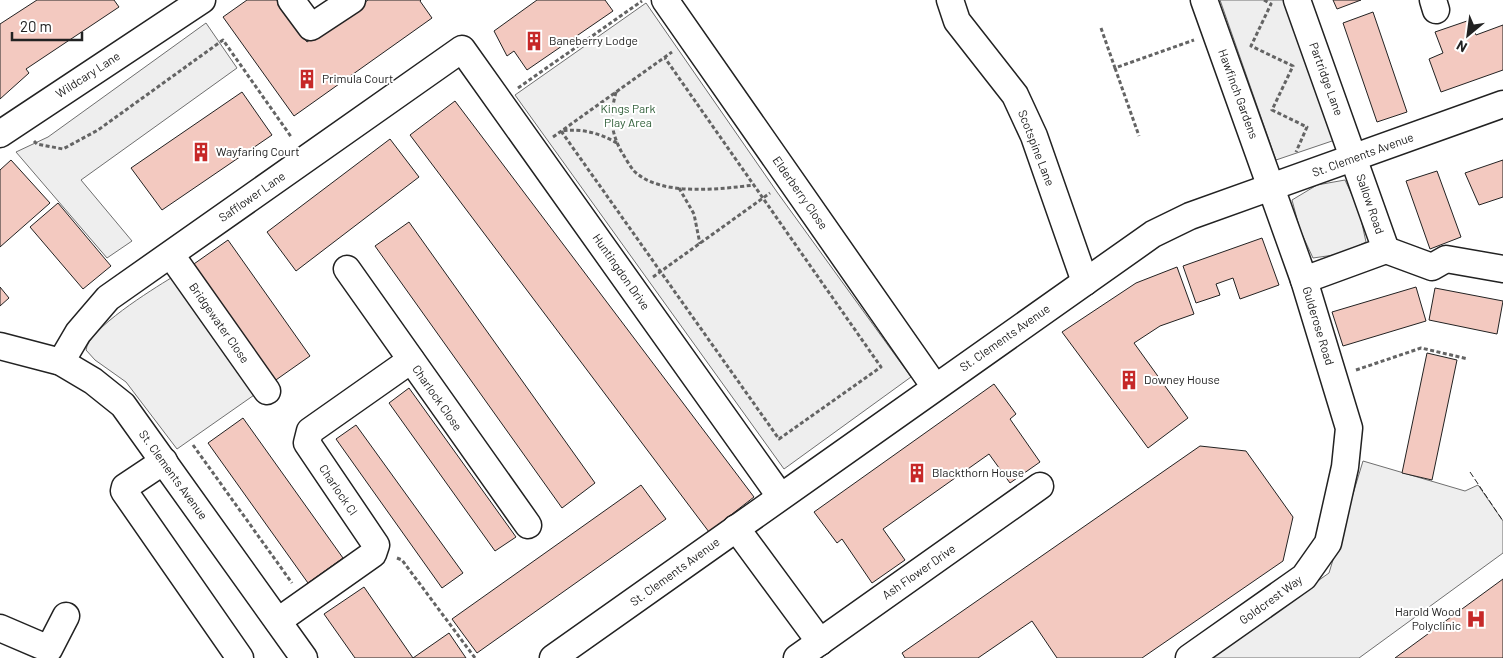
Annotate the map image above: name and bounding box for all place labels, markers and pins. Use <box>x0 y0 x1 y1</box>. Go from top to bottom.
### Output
building icon: Baneberry Lodge <box>523 30 545 52</box>
place label: Baneberry Lodge <box>549 33 638 47</box>
building icon: Primula Court <box>296 68 318 90</box>
place label: Primula Court <box>322 71 393 85</box>
building icon: Wayfaring Court <box>190 141 212 163</box>
place label: Wayfaring Court <box>216 144 300 158</box>
building icon: Downey House <box>1118 369 1140 391</box>
place label: Downey House <box>1144 372 1220 386</box>
building icon: Blackthorn House <box>906 462 928 484</box>
place label: Blackthorn House <box>932 465 1024 479</box>
place label: Harold Wood Polyclinic <box>1395 604 1461 632</box>
hospital icon: Harold Wood Polyclinic <box>1465 608 1487 630</box>

